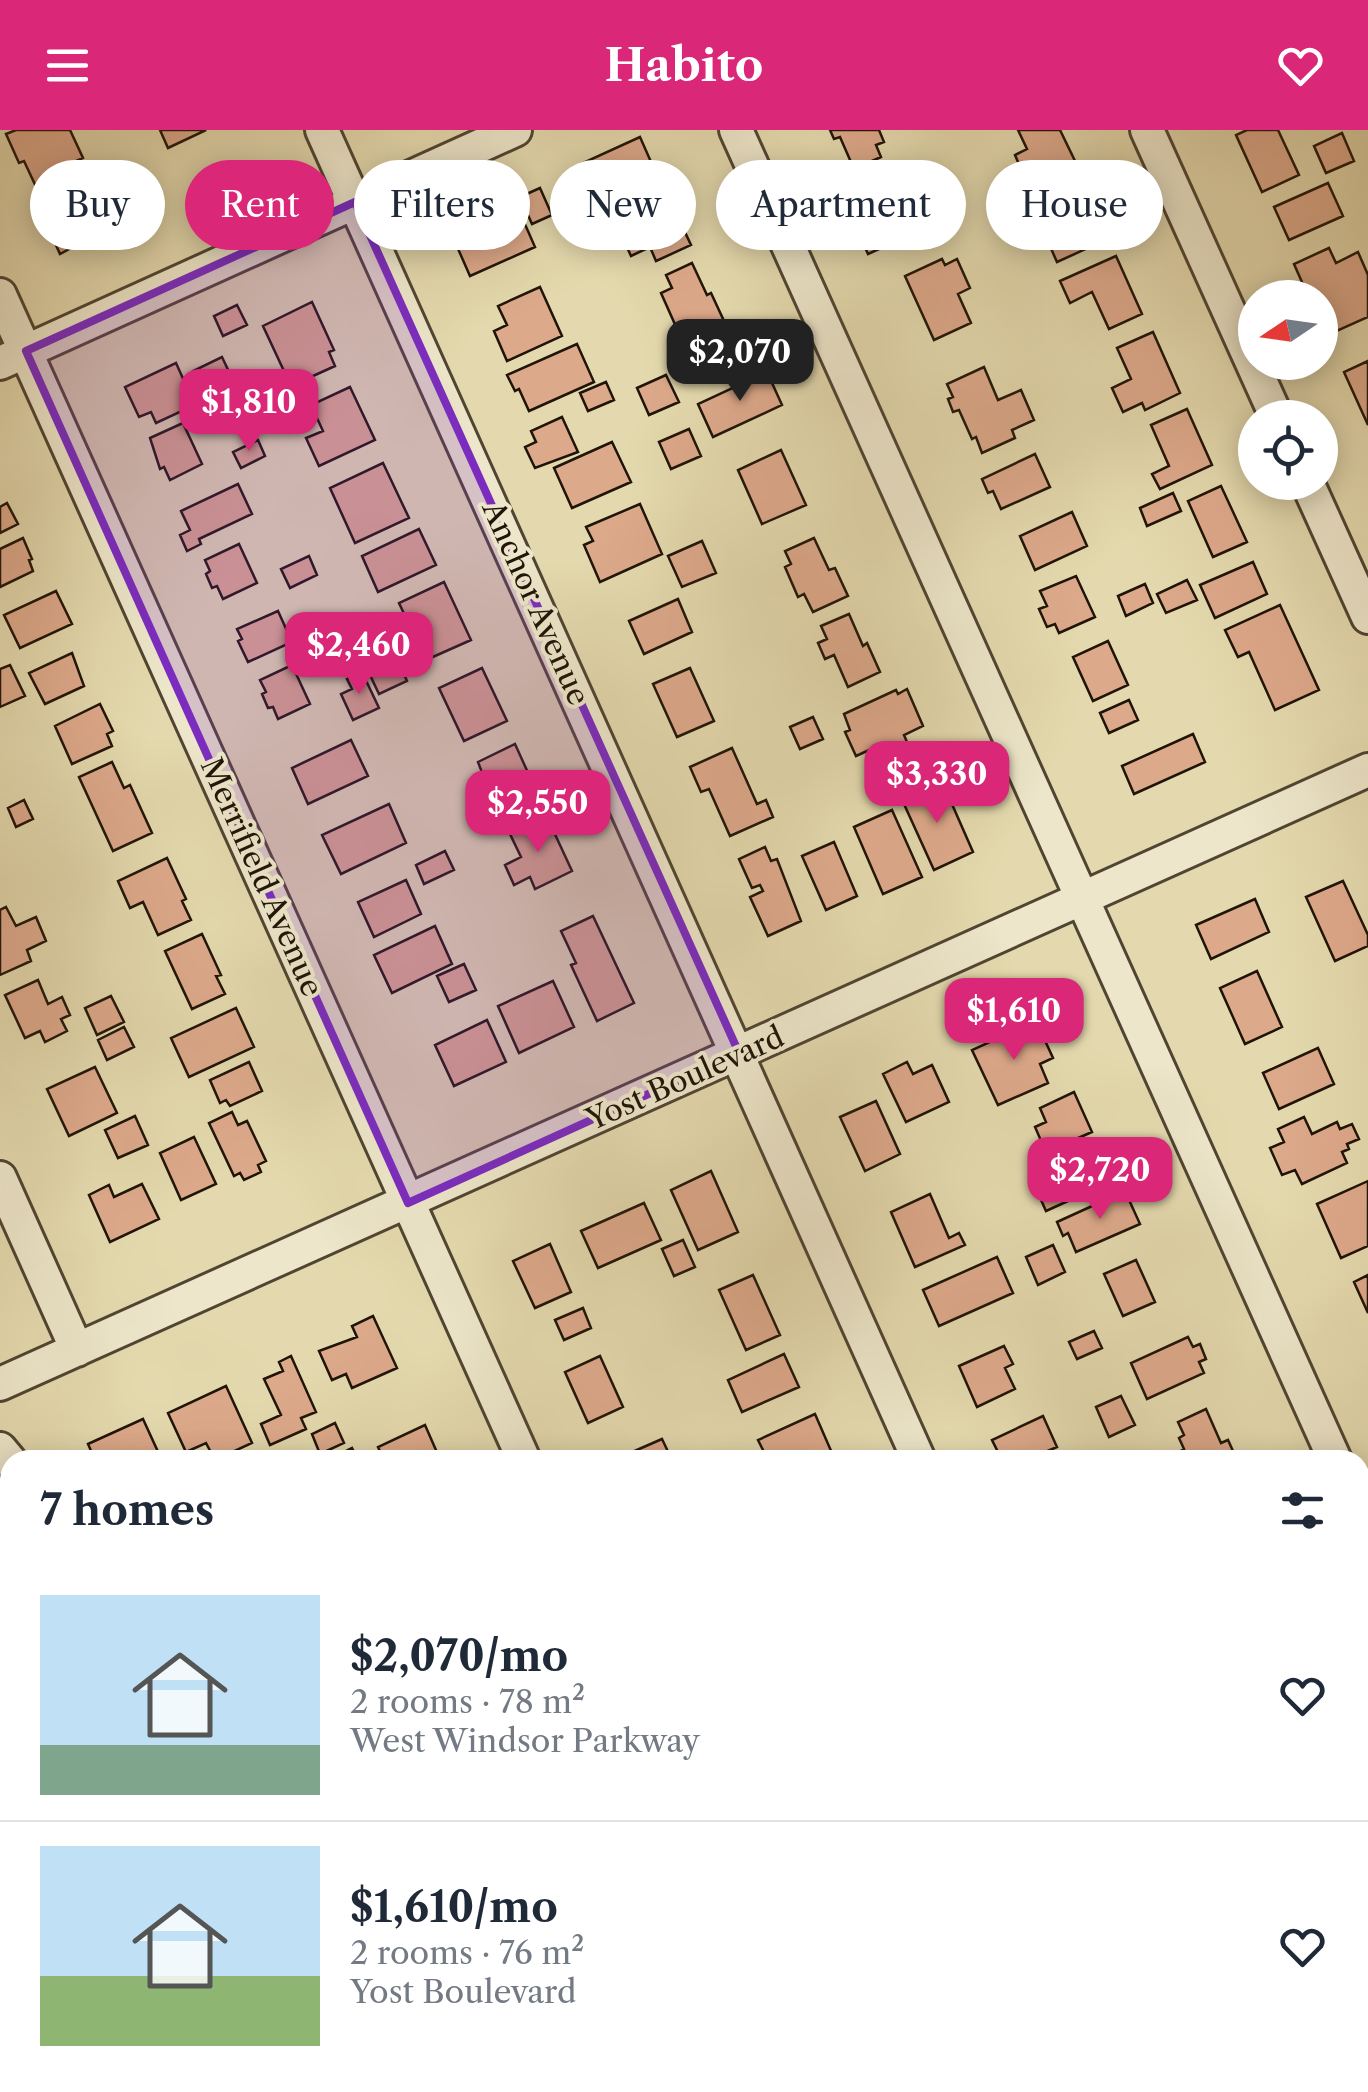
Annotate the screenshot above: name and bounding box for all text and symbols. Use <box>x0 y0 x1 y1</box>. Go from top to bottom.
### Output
text: Habito <box>605 37 763 93</box>
icon: menu <box>40 38 95 93</box>
icon: heart <box>1273 38 1328 93</box>
chip: Buy <box>30 160 165 250</box>
chip: Rent <box>185 160 334 250</box>
chip: Filters <box>354 160 530 250</box>
chip: New <box>550 160 696 250</box>
chip: Apartment <box>716 160 966 250</box>
chip: House <box>986 160 1163 250</box>
north arrow <box>1238 280 1338 380</box>
map controls <box>1238 280 1338 500</box>
pin: $2,070 <box>659 319 821 404</box>
text: $2,070 <box>689 332 791 371</box>
pin: $1,810 <box>168 369 330 454</box>
text: $1,810 <box>201 382 297 421</box>
button: locate <box>1238 400 1338 500</box>
street label: Anchor Avenue <box>474 494 598 711</box>
pin: $2,460 <box>278 612 440 697</box>
text: $2,460 <box>307 625 411 664</box>
pin: $3,330 <box>856 741 1018 826</box>
street label: Merrifield Avenue <box>193 752 331 1002</box>
text: $3,330 <box>886 754 988 793</box>
pin: $2,550 <box>457 770 619 855</box>
text: $2,550 <box>487 783 589 822</box>
pin: $1,610 <box>933 978 1095 1063</box>
text: $1,610 <box>967 991 1061 1030</box>
street label: Yost Boulevard <box>580 1018 790 1139</box>
pin: $2,720 <box>1019 1137 1181 1222</box>
text: $2,720 <box>1049 1150 1151 1189</box>
icon: filters <box>1275 1483 1330 1538</box>
text: 7 homes <box>40 1484 214 1536</box>
text: $2,070/mo <box>350 1630 568 1682</box>
icon: home <box>120 1635 240 1755</box>
icon: heart <box>1275 1668 1330 1723</box>
text: 2 rooms · 78 m² <box>350 1682 585 1721</box>
text: West Windsor Parkway <box>350 1721 700 1760</box>
text: $1,610/mo <box>350 1881 558 1933</box>
icon: home <box>120 1886 240 2006</box>
icon: heart <box>1275 1919 1330 1974</box>
text: 2 rooms · 76 m² <box>350 1933 584 1972</box>
text: Yost Boulevard <box>350 1972 577 2011</box>

